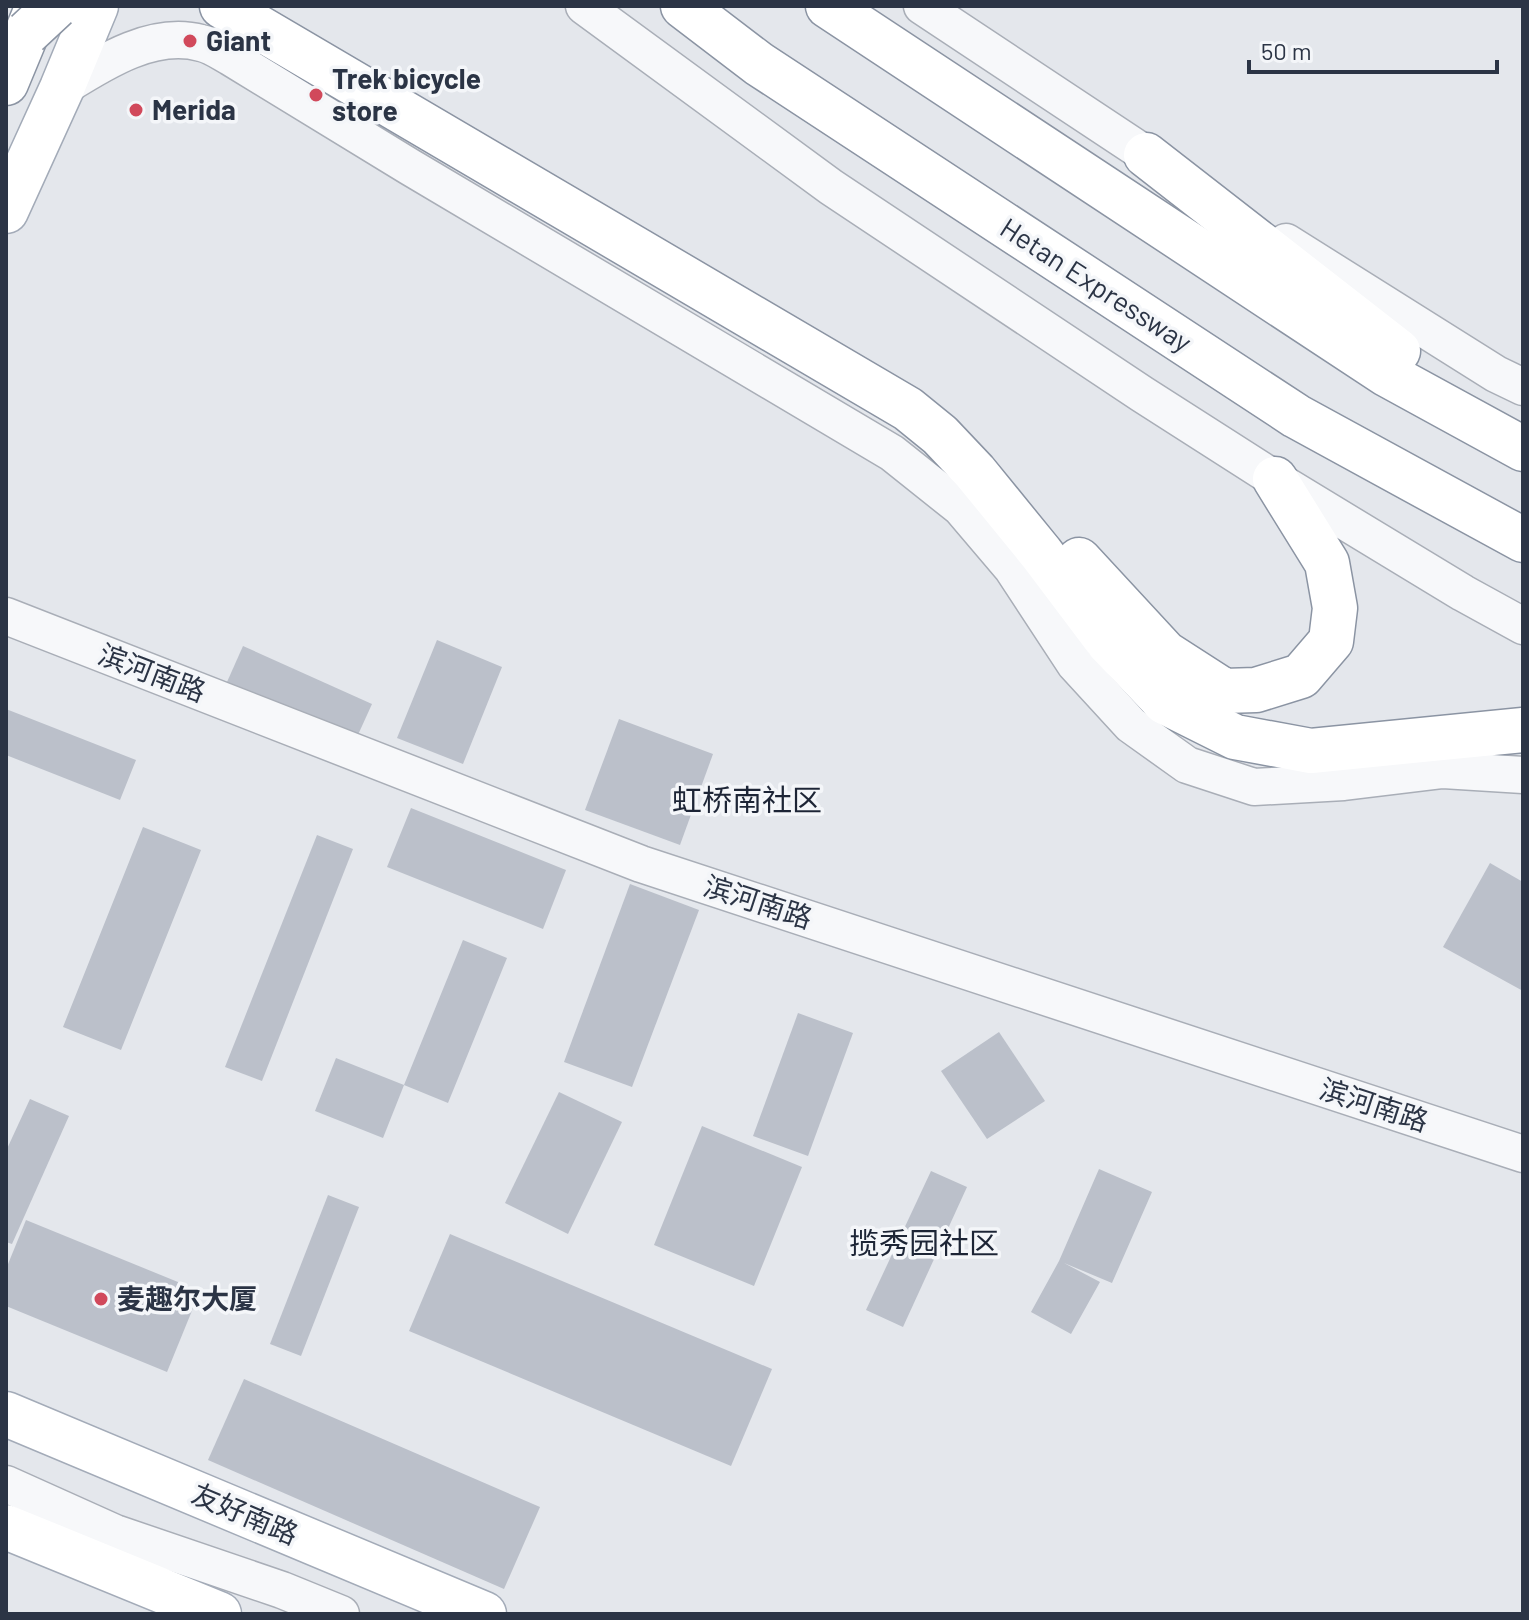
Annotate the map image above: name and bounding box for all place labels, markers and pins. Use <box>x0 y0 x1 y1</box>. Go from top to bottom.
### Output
place label: Giant <box>206 23 271 57</box>
marker: Giant <box>181 32 199 50</box>
place label: Trek bicycle store <box>332 61 481 127</box>
marker: Trek bicycle store <box>307 86 325 104</box>
place label: Merida <box>152 92 236 126</box>
marker: Merida <box>127 101 145 119</box>
place label: 麦趣尔大厦 <box>117 1281 257 1315</box>
marker: 麦趣尔大厦 <box>92 1290 110 1308</box>

